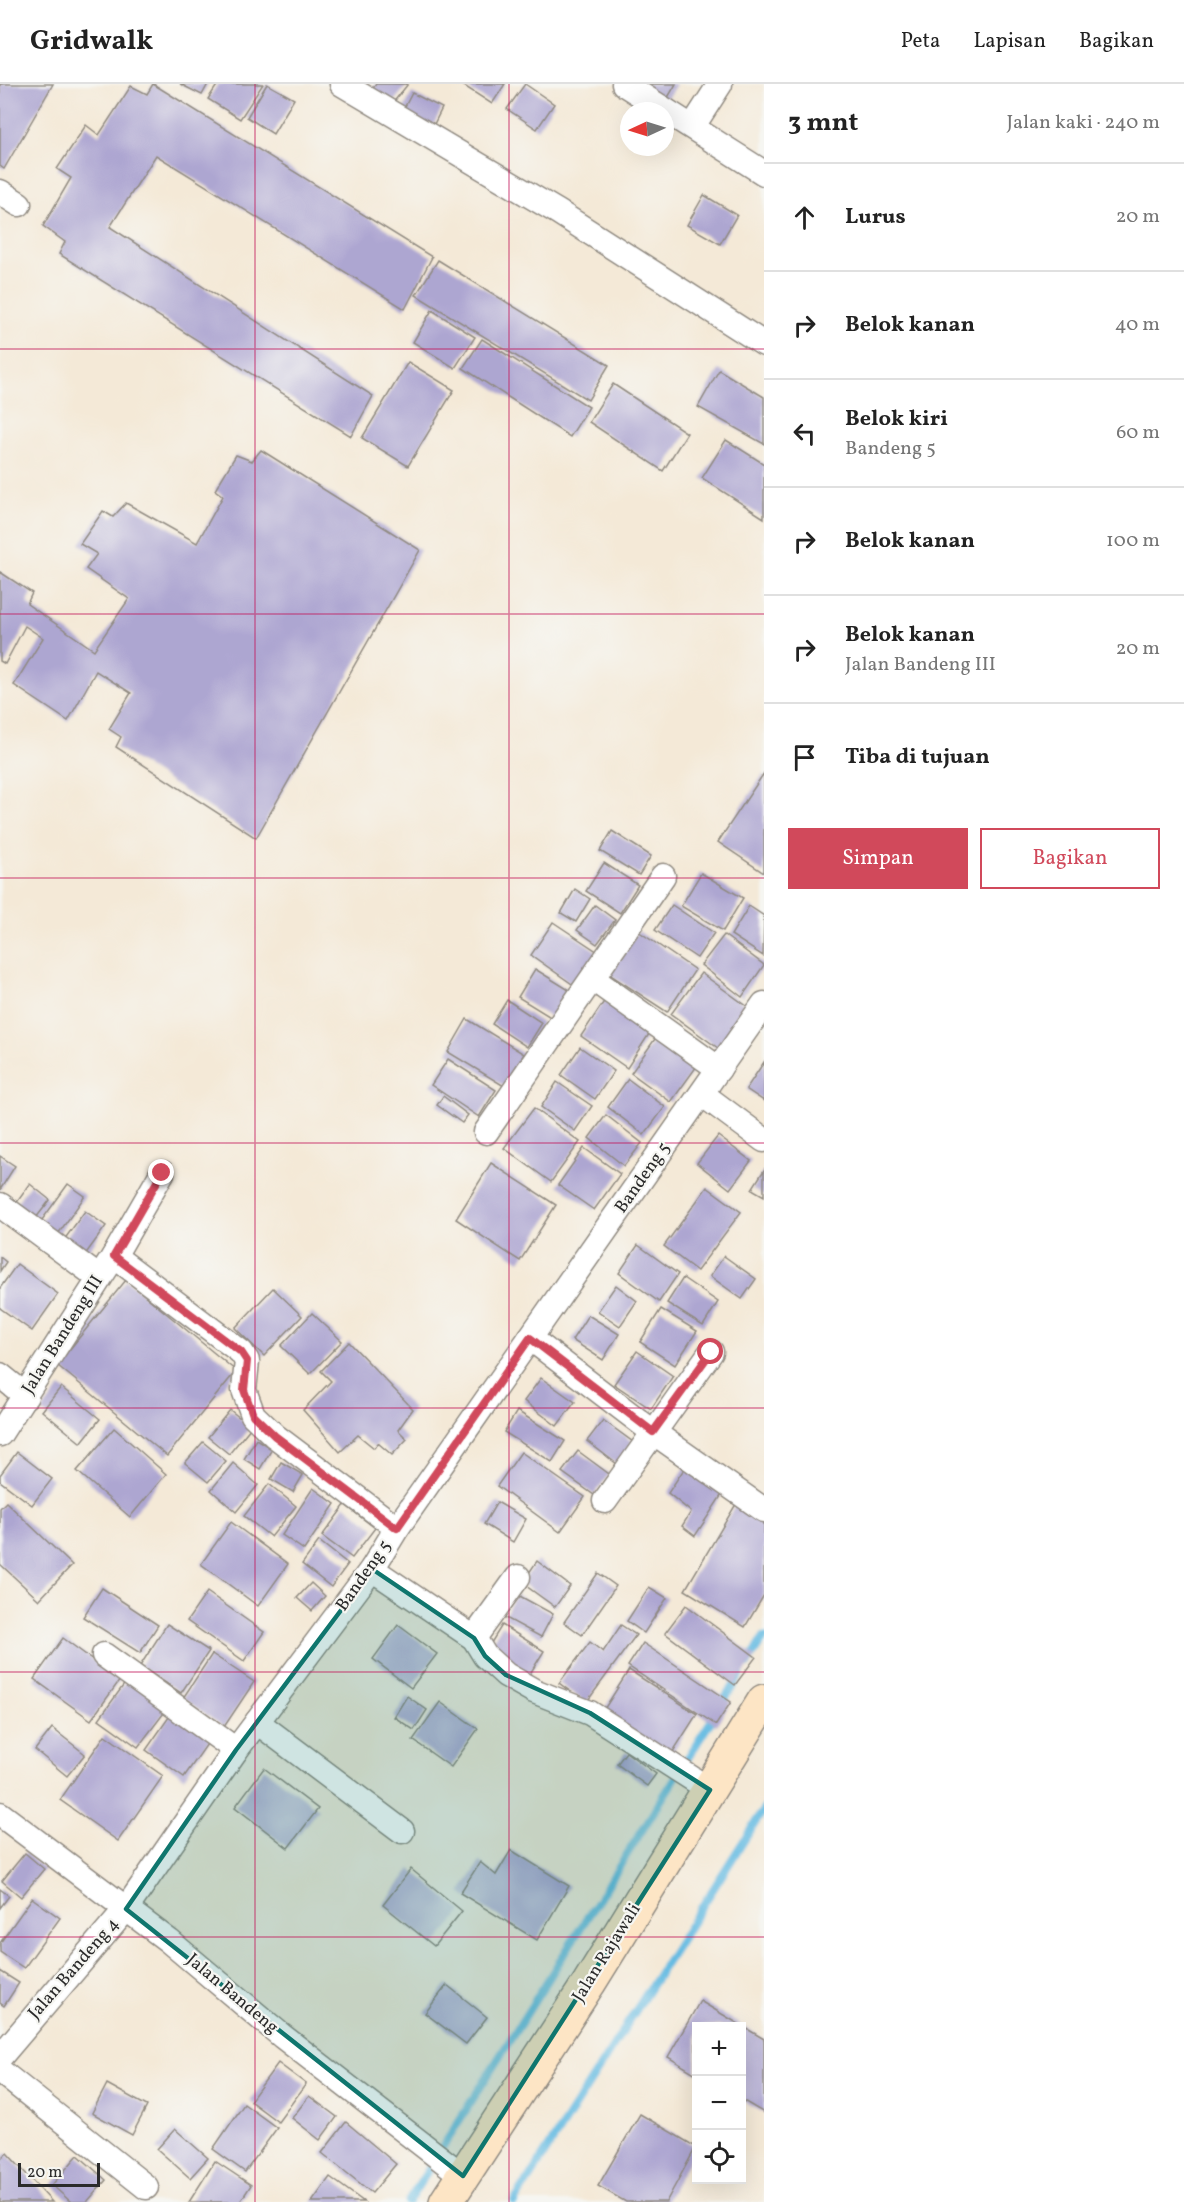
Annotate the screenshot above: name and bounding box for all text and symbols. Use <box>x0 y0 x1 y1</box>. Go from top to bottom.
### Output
text: Gridwalk <box>30 22 153 61</box>
text: Peta <box>901 27 940 56</box>
text: Lapisan <box>973 27 1046 56</box>
text: Bagikan <box>1079 27 1154 56</box>
north arrow <box>620 102 674 156</box>
text: 3 mnt <box>788 105 858 141</box>
text: Jalan kaki · 240 m <box>1006 109 1160 137</box>
icon: ahead <box>788 201 821 234</box>
text: Lurus <box>845 202 906 233</box>
text: 20 m <box>1116 203 1160 231</box>
icon: right <box>788 309 821 342</box>
text: Belok kanan <box>845 310 975 341</box>
text: 40 m <box>1115 311 1160 339</box>
text: Belok kiri <box>845 404 948 435</box>
icon: left <box>788 417 821 450</box>
text: 60 m <box>1116 419 1160 447</box>
text: Bandeng 5 <box>845 435 936 463</box>
icon: right <box>788 525 821 558</box>
text: Belok kanan <box>845 526 975 557</box>
text: 100 m <box>1106 527 1160 555</box>
text: Belok kanan <box>845 620 975 651</box>
icon: right <box>788 633 821 666</box>
text: 20 m <box>1116 635 1160 663</box>
text: Jalan Bandeng III <box>845 651 996 679</box>
icon: arrive <box>788 741 821 774</box>
text: Tiba di tujuan <box>845 742 990 773</box>
button: Simpan <box>788 828 968 889</box>
button: Bagikan <box>980 828 1160 889</box>
street label: Bandeng 5 <box>609 1137 677 1219</box>
route end <box>148 1159 174 1185</box>
street label: Jalan Bandeng III <box>16 1271 110 1399</box>
route start <box>697 1338 723 1364</box>
street label: Bandeng 5 <box>330 1535 398 1617</box>
street label: Jalan Rajawali <box>567 1899 647 2007</box>
street label: Jalan Bandeng 4 <box>23 1913 125 2025</box>
street label: Jalan Bandeng <box>181 1948 283 2040</box>
map controls <box>692 2022 746 2184</box>
button: + <box>692 2022 746 2076</box>
button: − <box>692 2076 746 2130</box>
button: locate <box>692 2130 746 2184</box>
scale bar <box>18 2160 100 2188</box>
text: 20 m <box>27 2162 62 2184</box>

